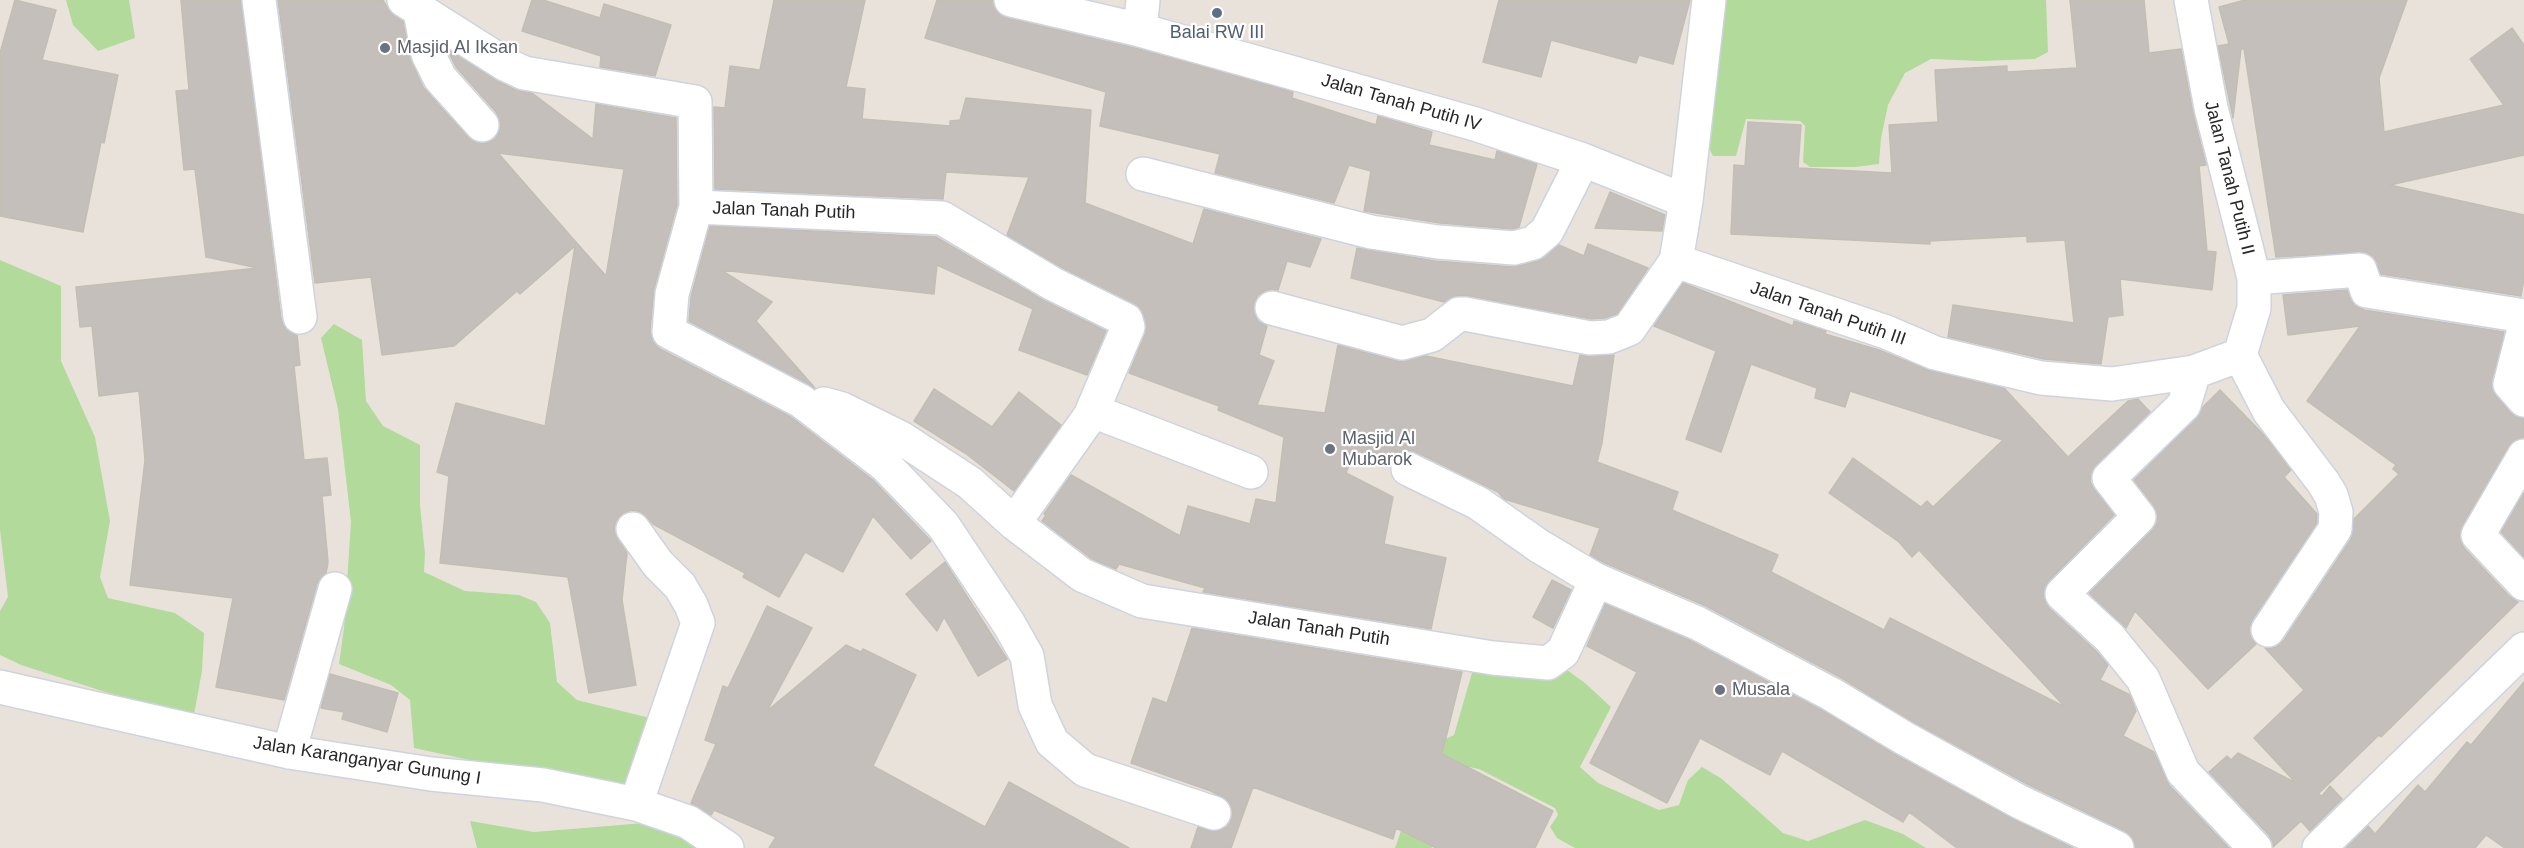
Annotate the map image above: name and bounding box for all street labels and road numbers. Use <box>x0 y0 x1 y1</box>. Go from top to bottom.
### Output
street label: Jalan Tanah Putih IV <box>1319 70 1483 136</box>
street label: Jalan Tanah Putih II <box>2199 99 2259 257</box>
street label: Jalan Tanah Putih <box>712 198 856 224</box>
street label: Jalan Tanah Putih III <box>1747 277 1909 351</box>
street label: Jalan Tanah Putih <box>1247 607 1391 651</box>
street label: Jalan Karanganyar Gunung I <box>252 732 482 790</box>

